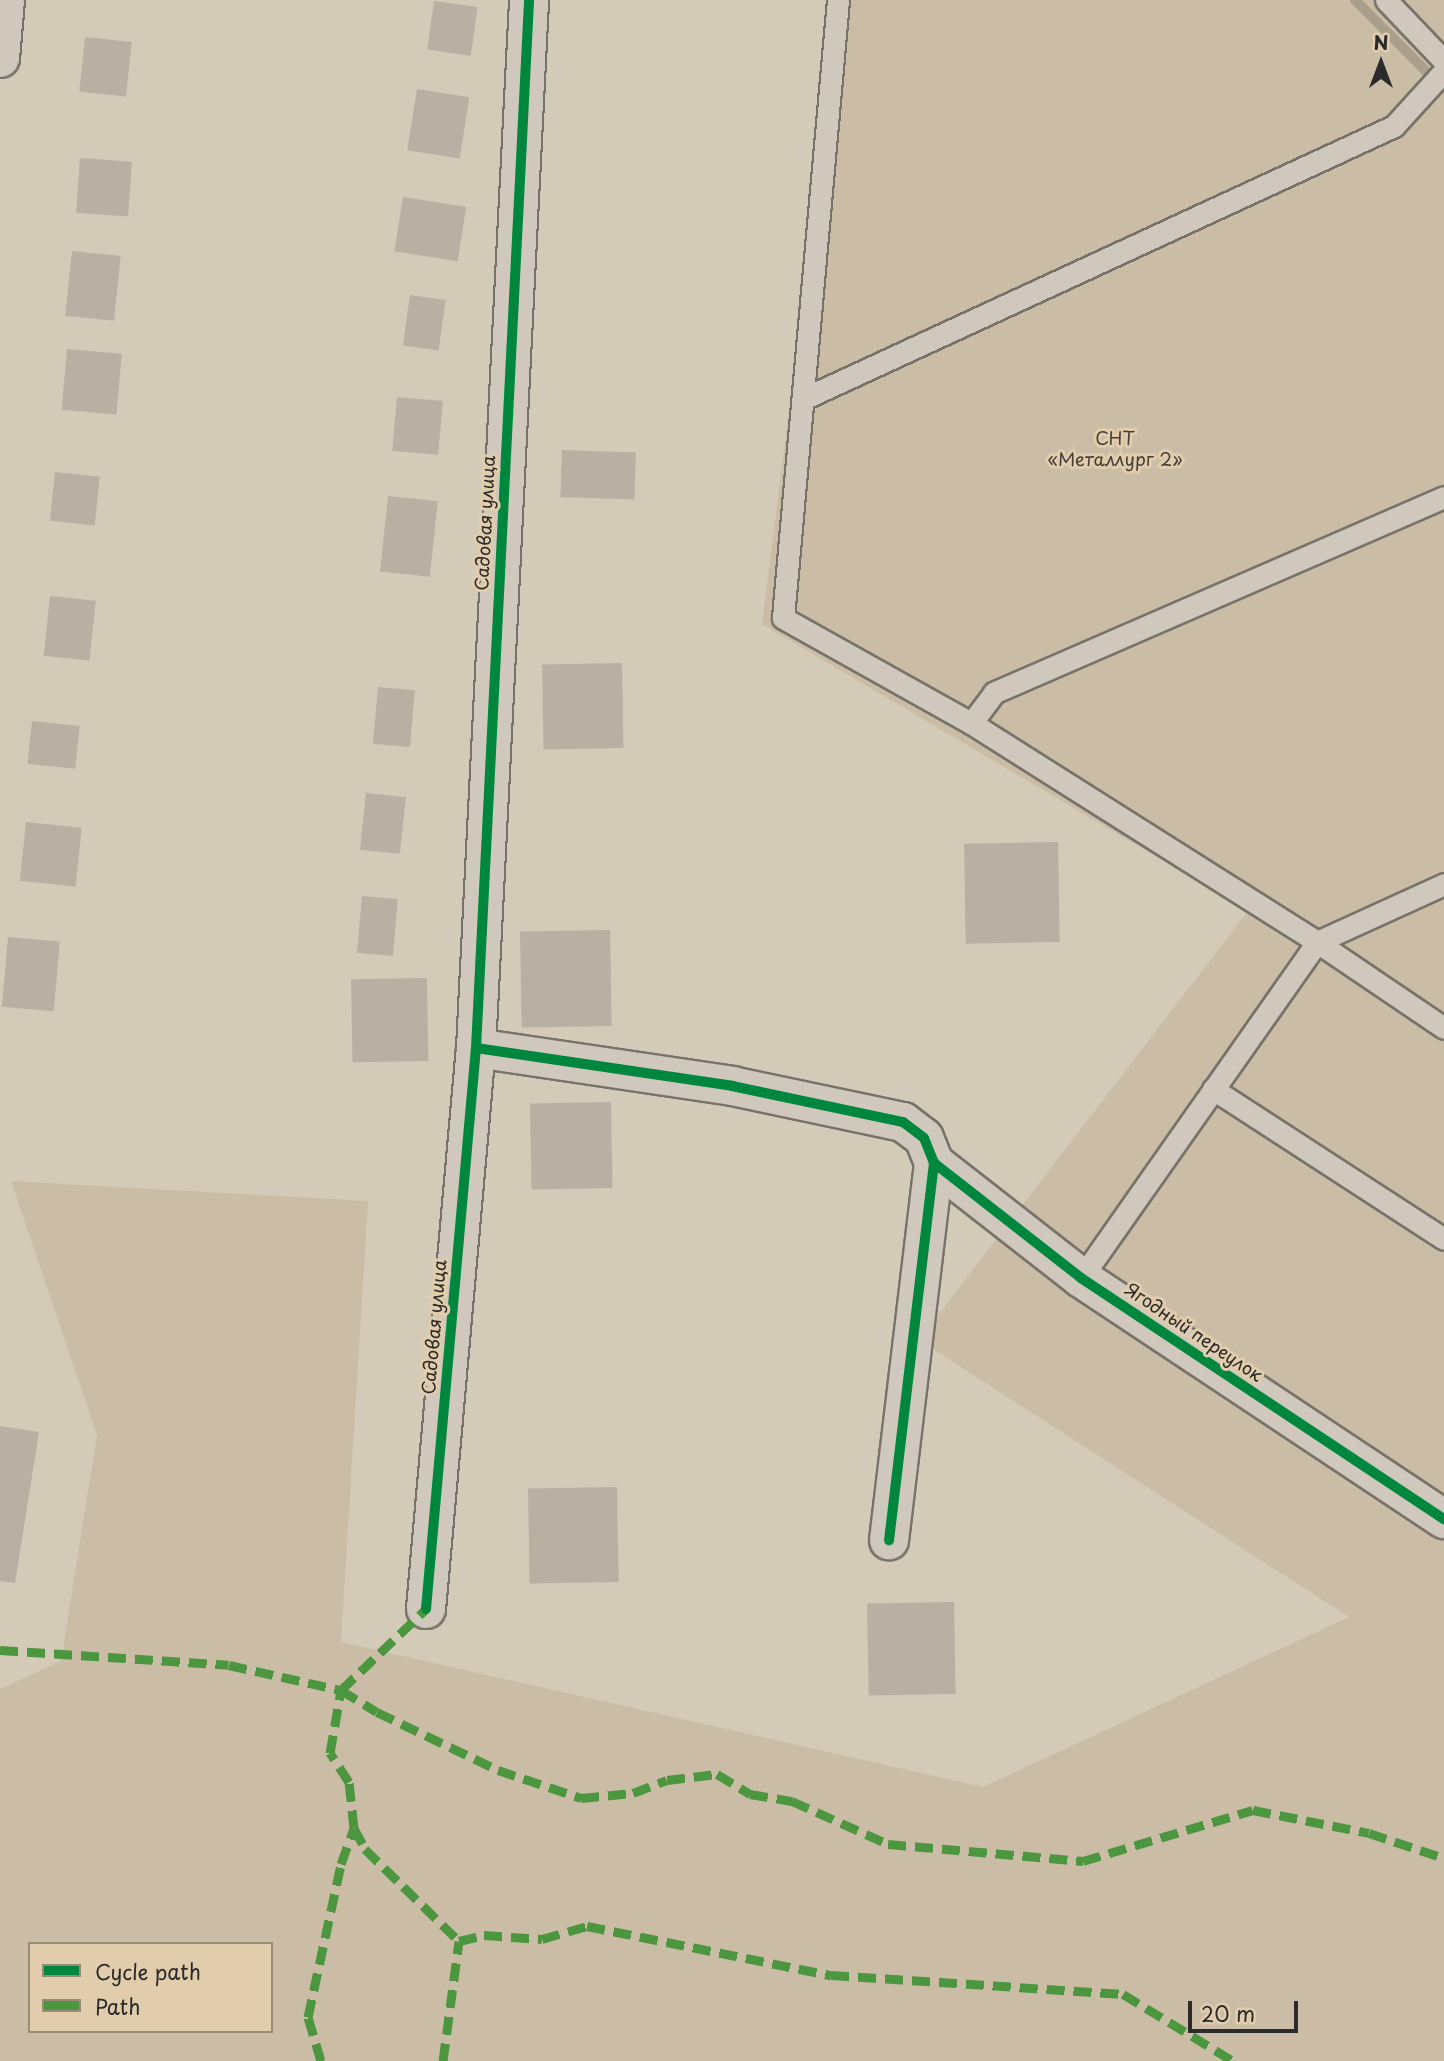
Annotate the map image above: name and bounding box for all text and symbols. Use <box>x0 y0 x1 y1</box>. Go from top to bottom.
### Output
north arrow <box>1346 28 1416 98</box>
text: N <box>1373 28 1389 56</box>
park label: СНТ «Металлург 2» <box>1048 428 1182 471</box>
street label: Садовая улица <box>471 455 499 591</box>
street label: Садовая улица <box>417 1258 451 1396</box>
street label: Ягодный переулок <box>1121 1278 1267 1386</box>
legend <box>28 1942 273 2033</box>
text: Cycle path <box>95 1955 201 1987</box>
scale bar <box>1192 1988 1302 2032</box>
text: Path <box>95 1990 140 2022</box>
text: 20 m <box>1201 1997 1255 2029</box>

